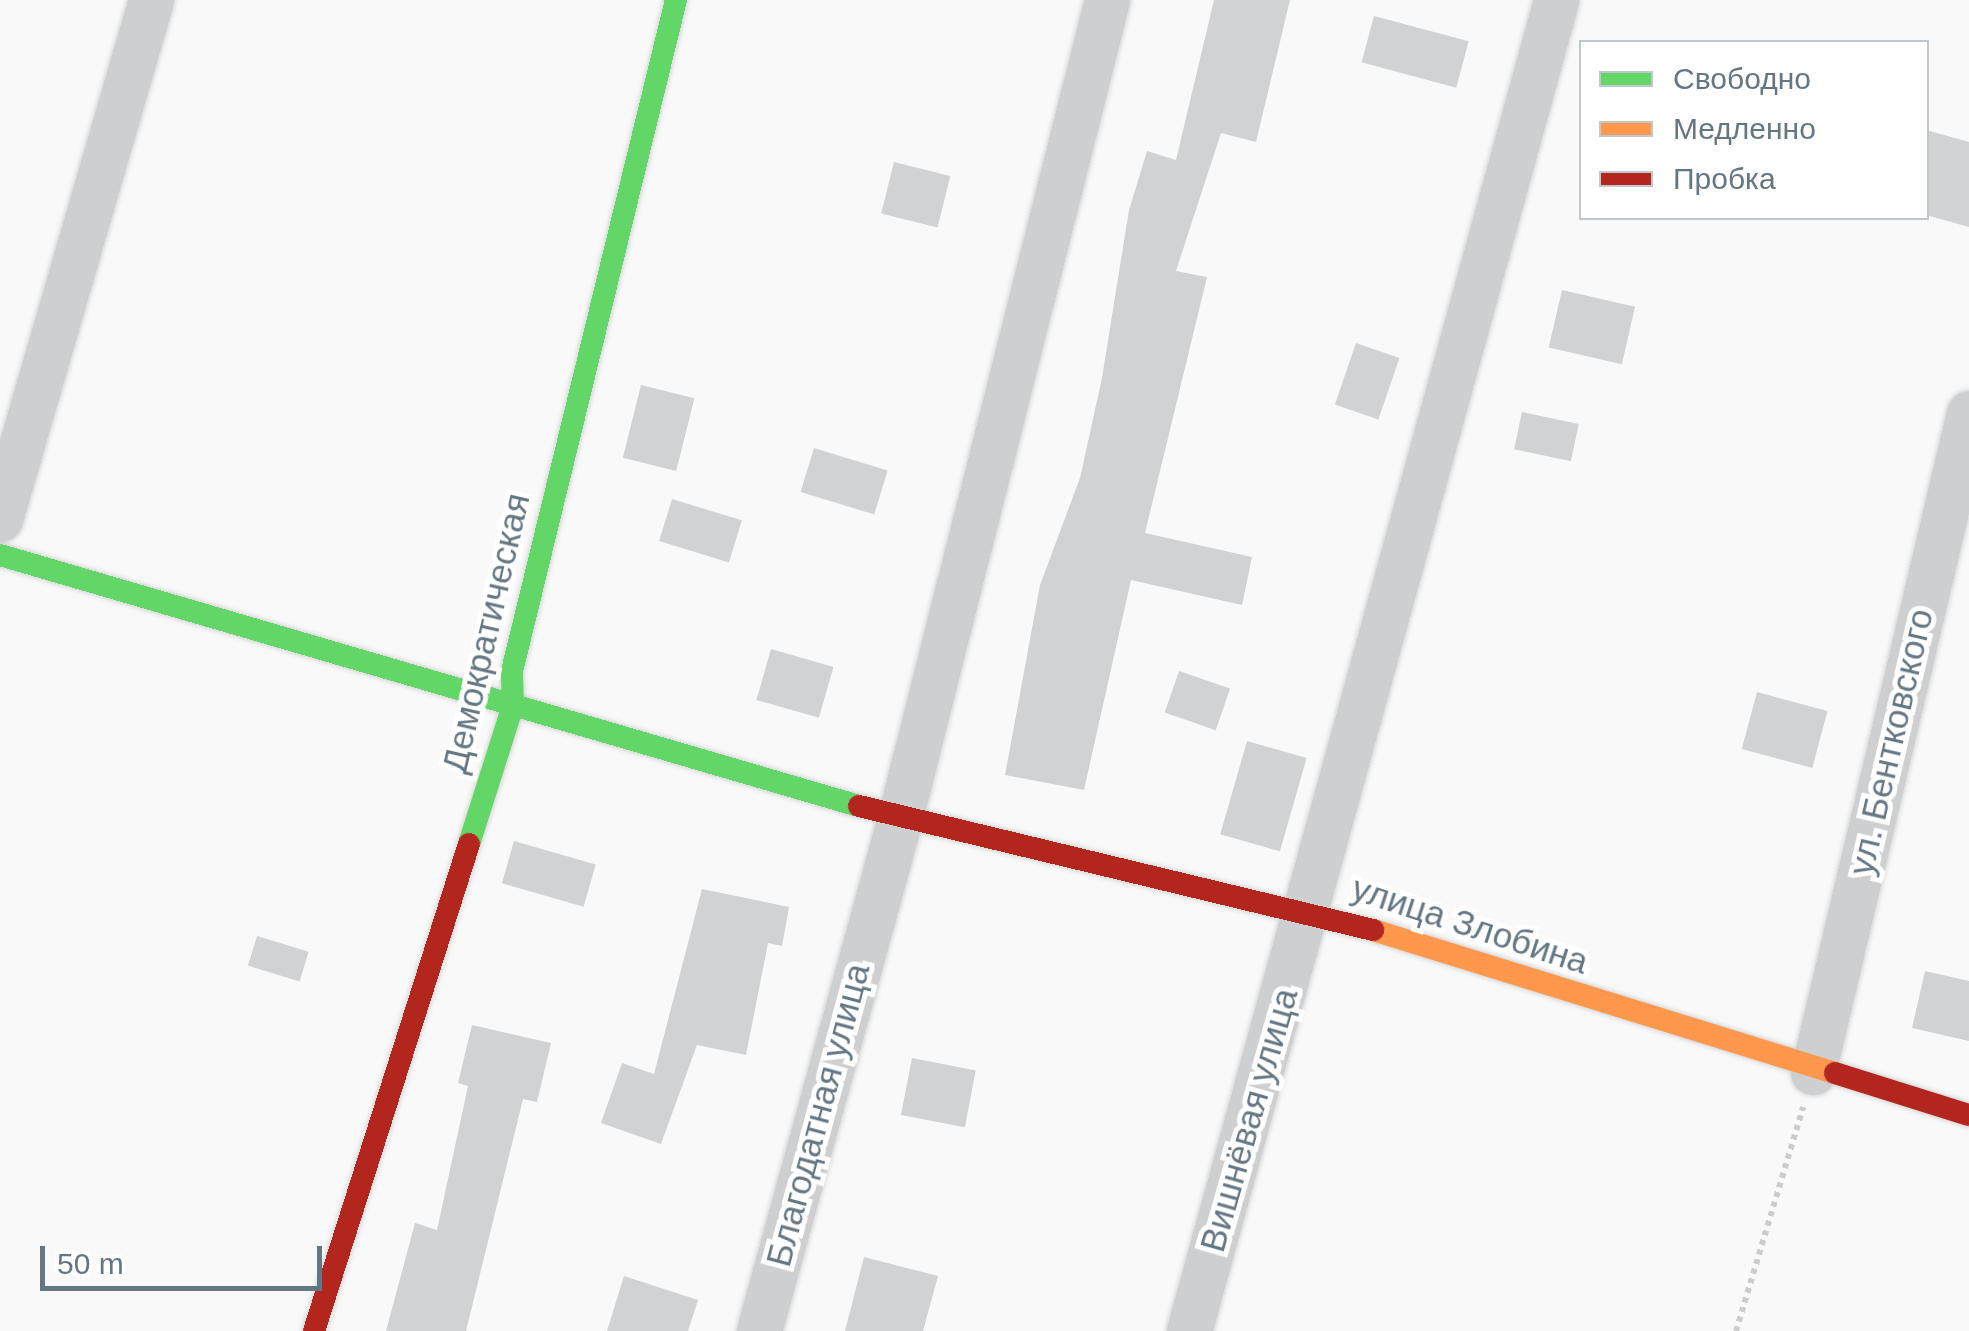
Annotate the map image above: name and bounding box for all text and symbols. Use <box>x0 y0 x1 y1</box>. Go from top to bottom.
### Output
legend <box>1579 40 1929 220</box>
text: Свободно <box>1673 62 1811 95</box>
text: Медленно <box>1673 112 1816 145</box>
text: Пробка <box>1673 162 1776 195</box>
street label: Демократическая <box>433 489 539 777</box>
street label: ул. Бентковского <box>1840 605 1942 879</box>
street label: улица Злобина <box>1347 867 1593 983</box>
street label: Благодатная улица <box>757 959 879 1271</box>
street label: Вишнёвая улица <box>1191 983 1307 1257</box>
scale bar <box>45 1226 328 1288</box>
text: 50 m <box>57 1247 124 1280</box>

